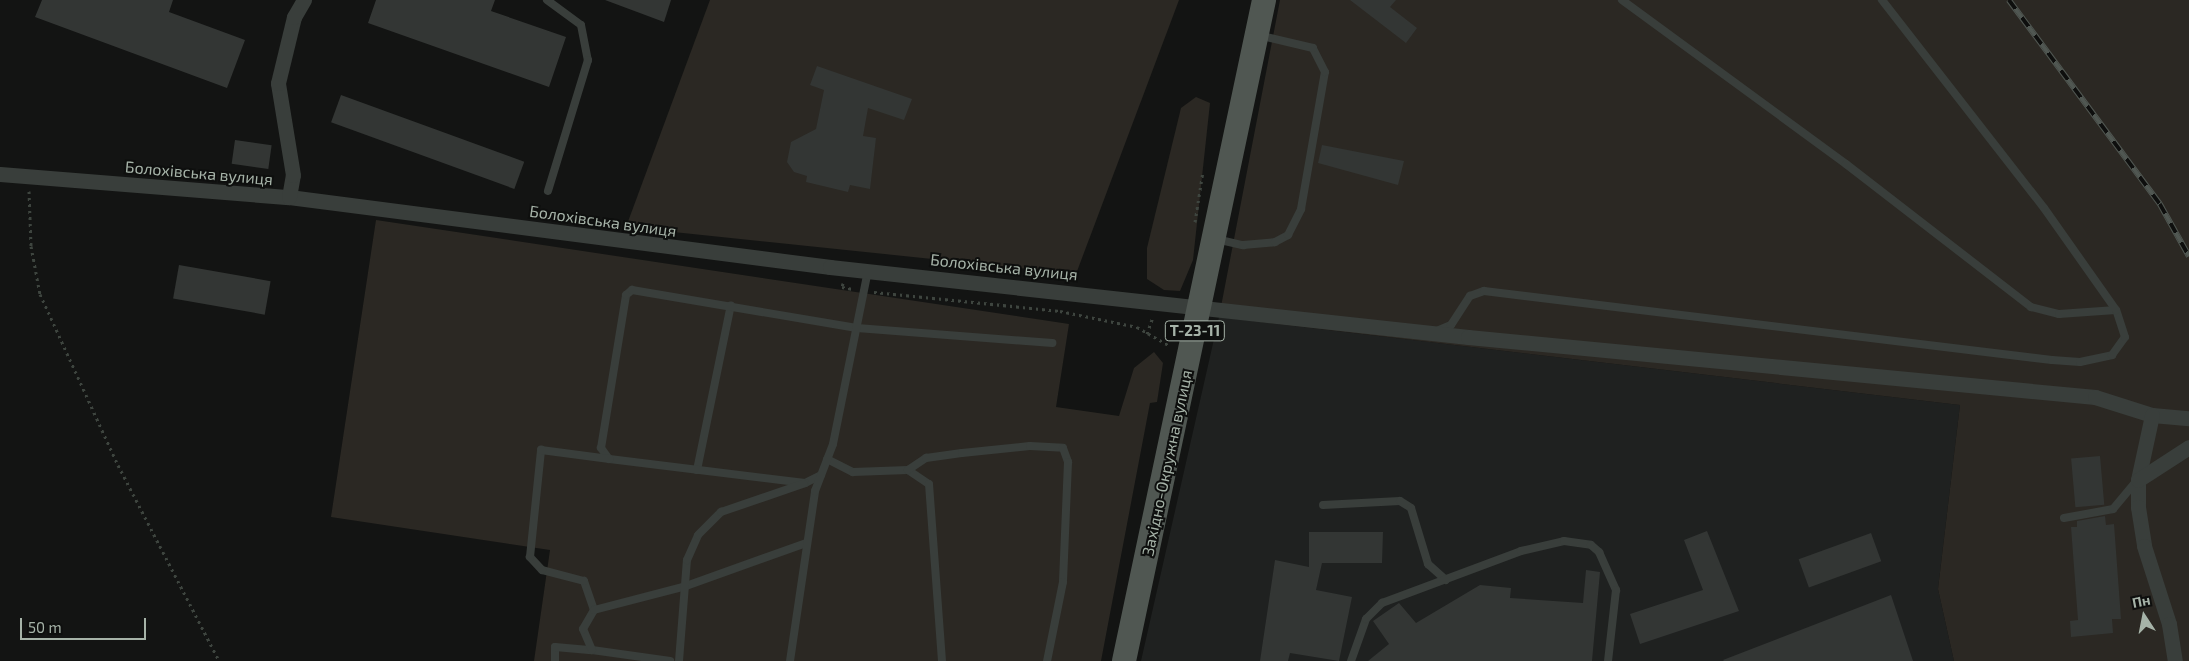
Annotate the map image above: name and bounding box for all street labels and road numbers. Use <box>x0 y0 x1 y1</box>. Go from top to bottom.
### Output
street label: Болохівська вулиця <box>124 157 274 189</box>
street label: Болохівська вулиця <box>528 201 678 241</box>
street label: Болохівська вулиця <box>929 250 1079 284</box>
road number: Т-23-11 <box>1164 318 1226 344</box>
street label: Західно-Окружна вулиця <box>1138 368 1196 558</box>

